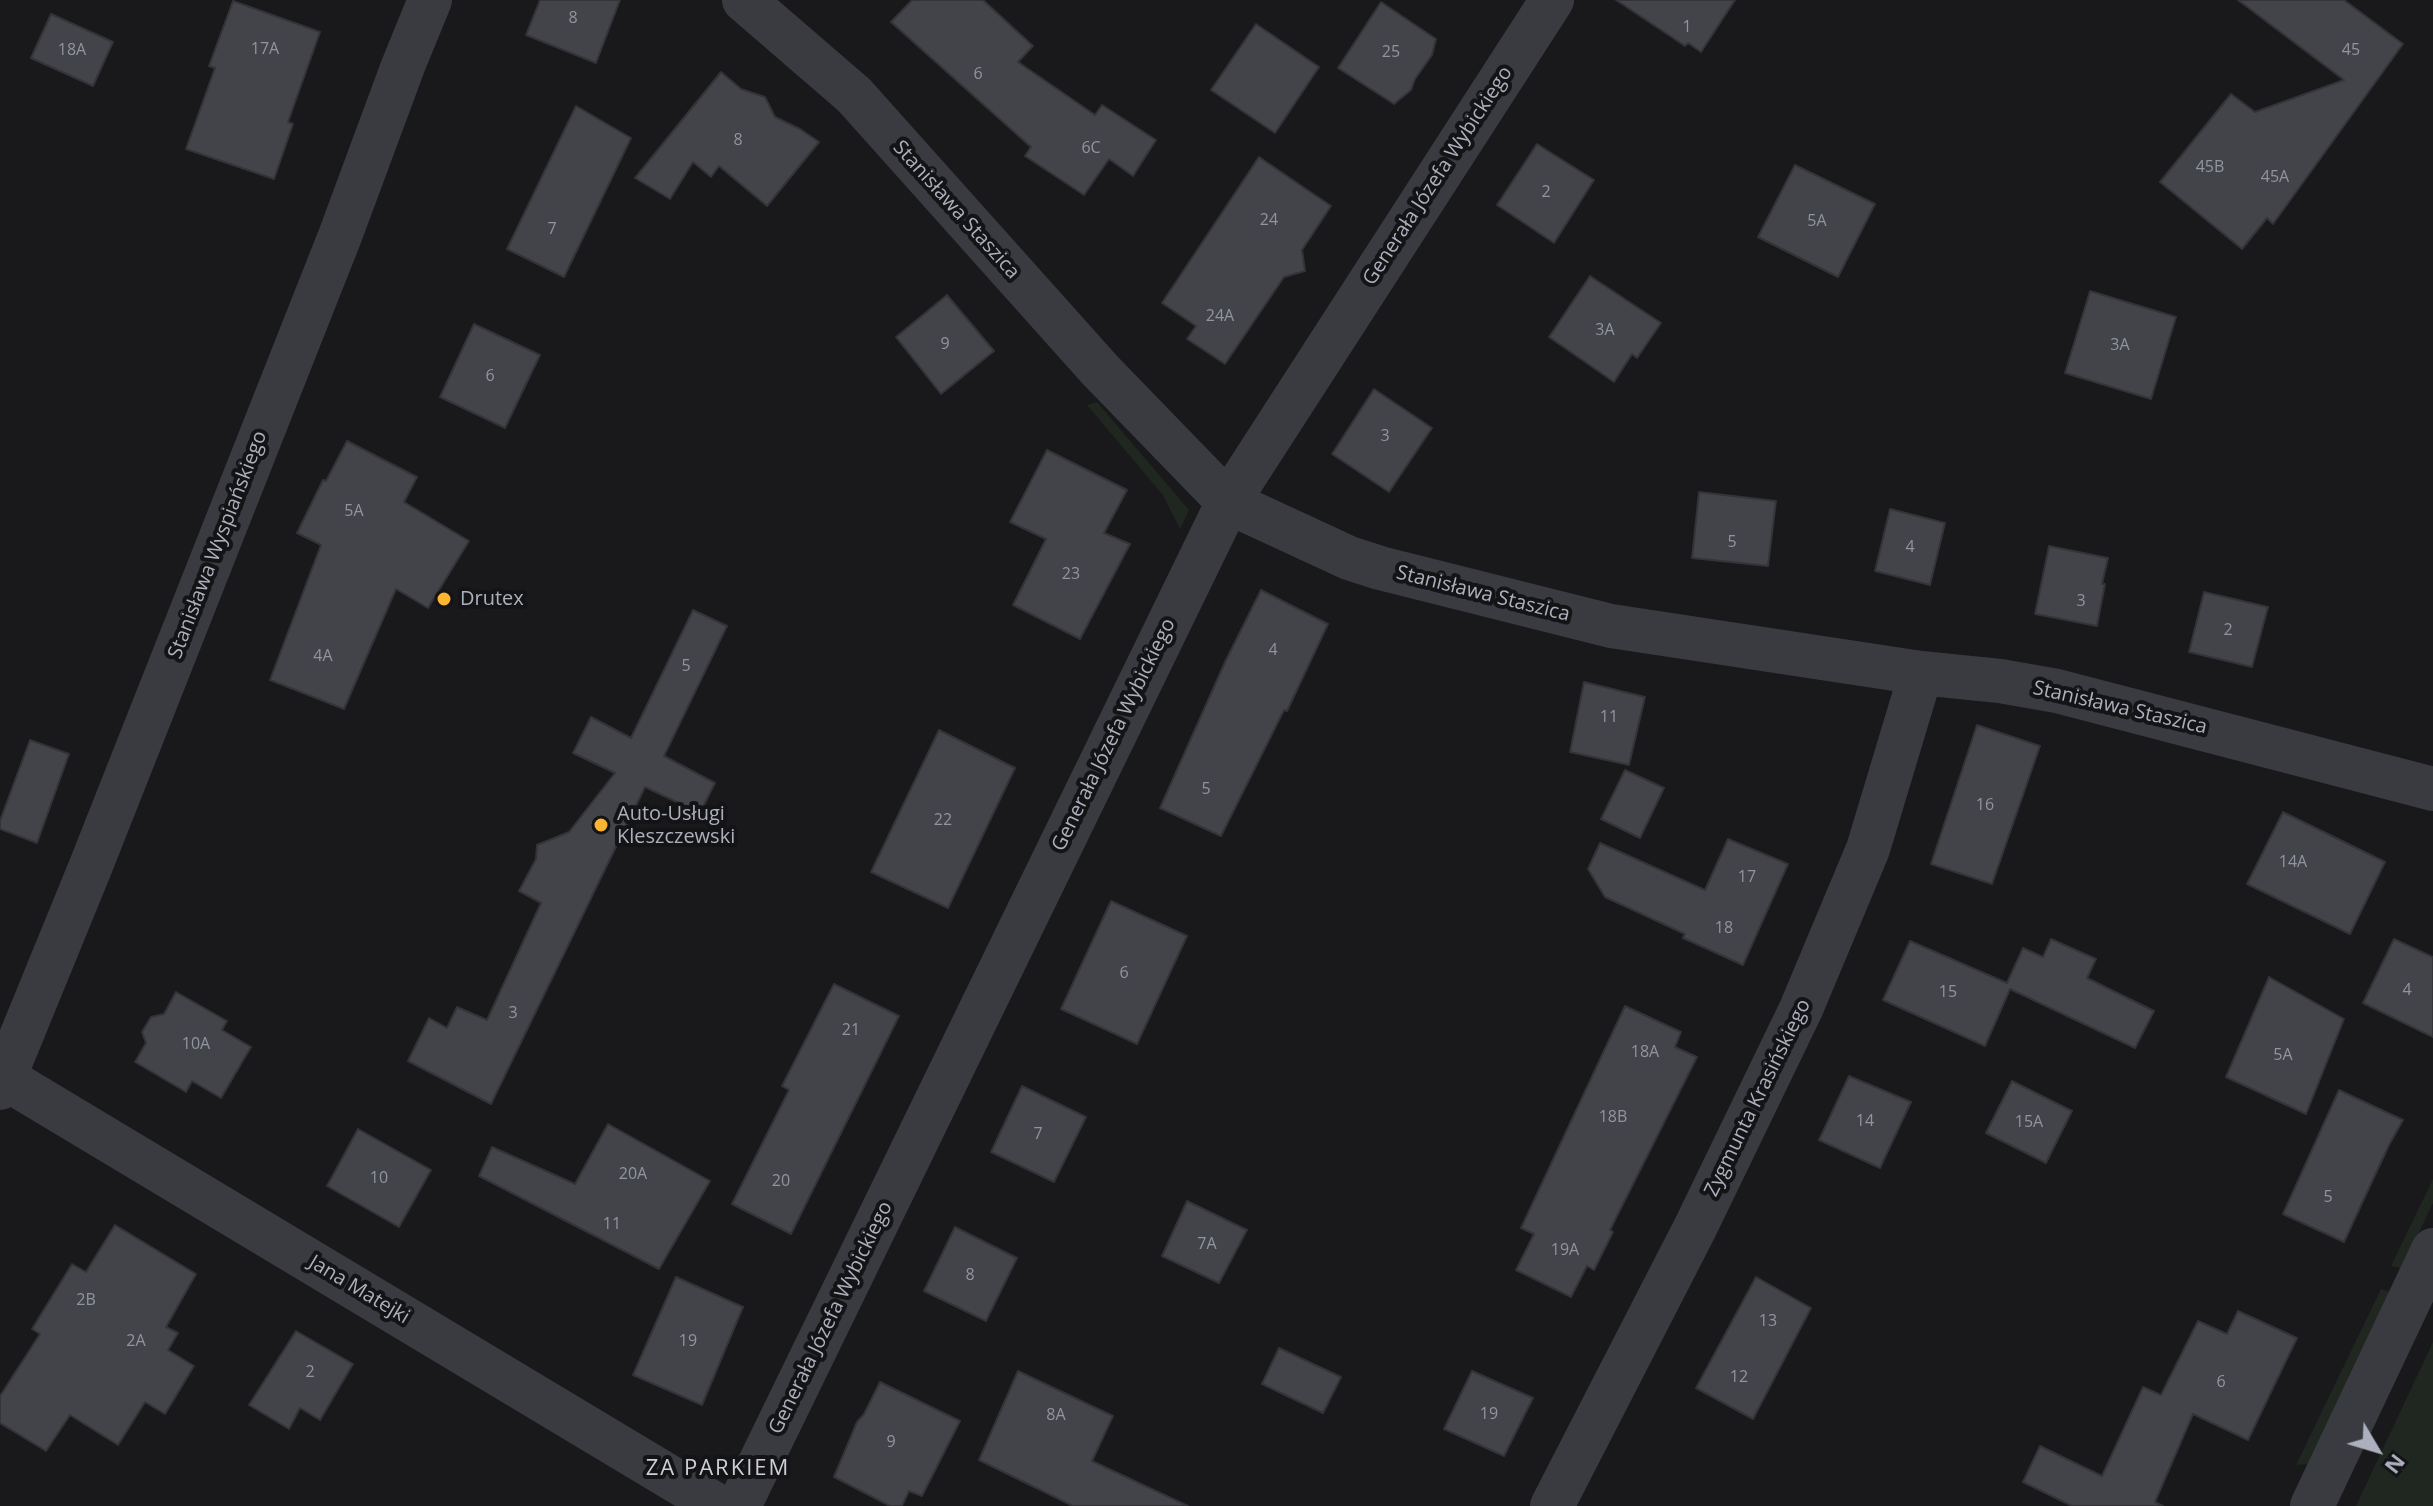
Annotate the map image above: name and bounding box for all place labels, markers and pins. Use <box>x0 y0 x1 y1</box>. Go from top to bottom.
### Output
place label: Drutex <box>460 587 524 611</box>
marker: Drutex <box>435 590 453 608</box>
place label: Auto-Usługi Kleszczewski <box>617 802 735 849</box>
marker: Auto-Usługi Kleszczewski <box>592 816 610 834</box>

